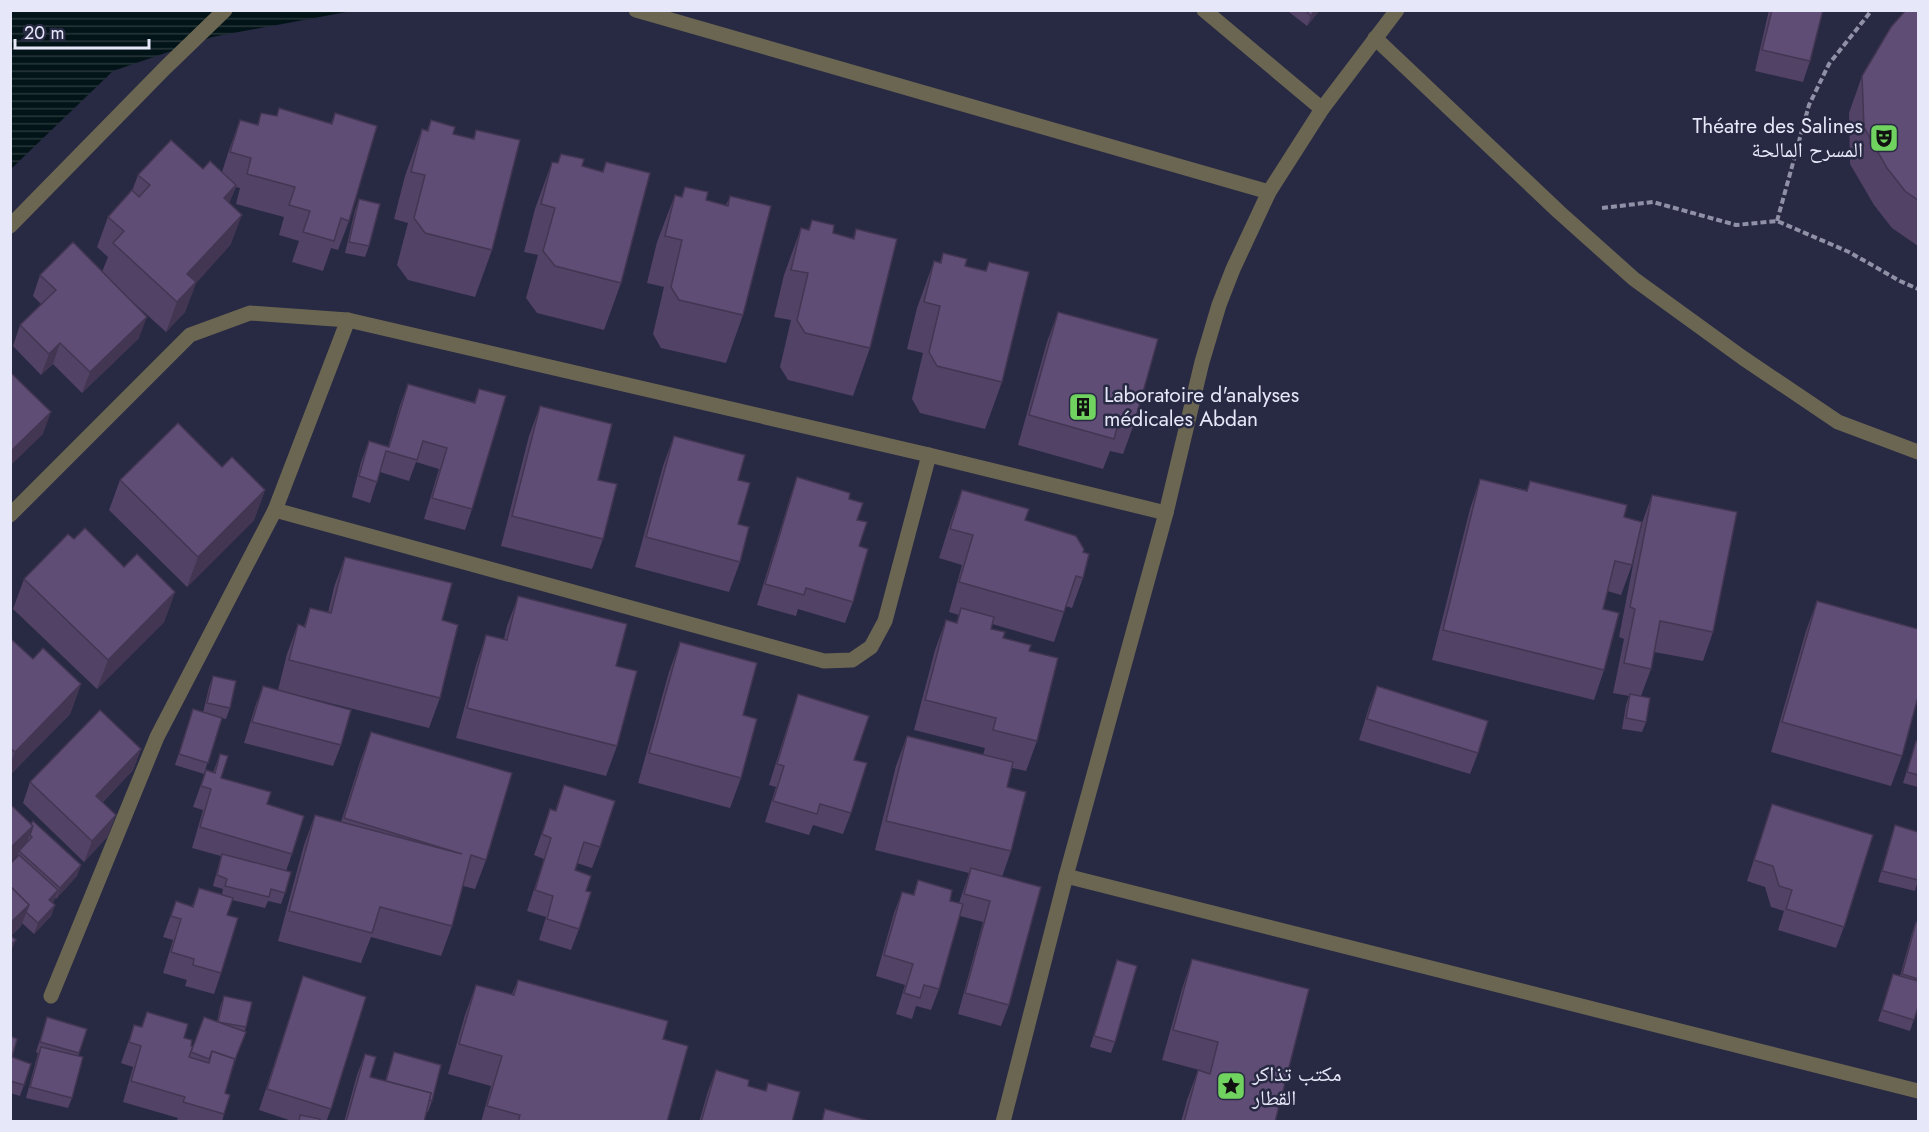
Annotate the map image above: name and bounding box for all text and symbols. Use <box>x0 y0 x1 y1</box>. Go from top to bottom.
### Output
scale bar <box>15 12 148 50</box>
text: 20 m <box>24 20 64 46</box>
place label: Théatre des Salines المسرح المالحة <box>1693 111 1863 165</box>
theatre icon: Théatre des Salines المسرح المالحة <box>1868 122 1900 154</box>
place label: Laboratoire d'analyses médicales Abdan <box>1104 380 1299 434</box>
building icon: Laboratoire d'analyses médicales Abdan <box>1067 391 1099 423</box>
place label: مكتب تذاكر القطار <box>1251 1059 1342 1113</box>
place icon: مكتب تذاكر القطار <box>1215 1070 1247 1102</box>

